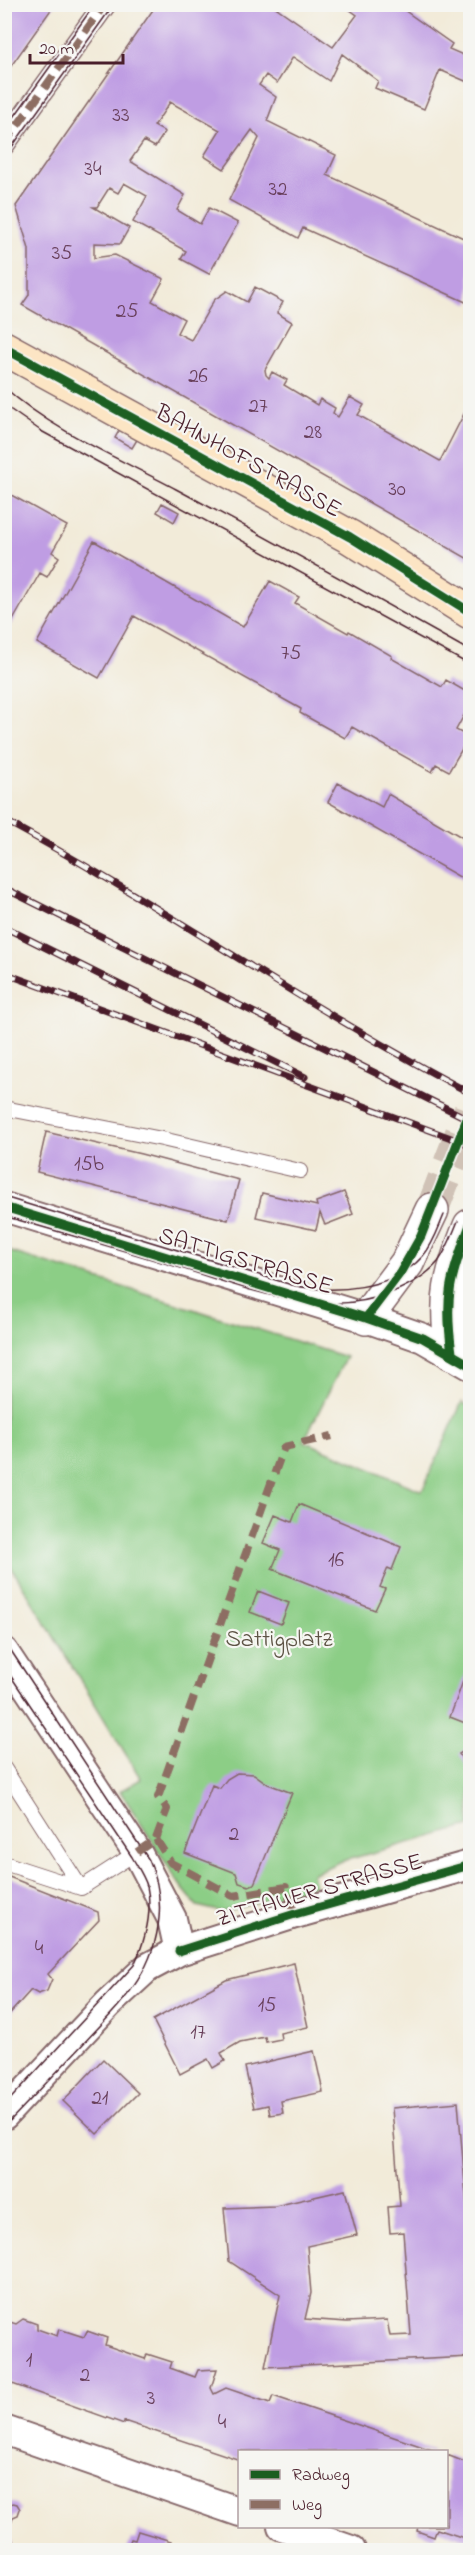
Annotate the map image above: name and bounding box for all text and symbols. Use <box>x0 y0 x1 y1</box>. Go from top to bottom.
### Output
scale bar <box>30 27 123 65</box>
text: 20 m <box>39 37 74 63</box>
house number: 33 <box>112 101 130 131</box>
house number: 34 <box>84 155 102 185</box>
house number: 32 <box>268 175 288 205</box>
house number: 35 <box>52 239 72 269</box>
house number: 25 <box>116 297 138 327</box>
house number: 26 <box>188 362 208 392</box>
house number: 27 <box>248 392 268 422</box>
street label: BAHNHOFSTRASSE <box>147 396 347 528</box>
house number: 28 <box>304 418 322 448</box>
house number: 30 <box>388 475 406 505</box>
house number: 75 <box>281 639 301 669</box>
house number: 15b <box>74 1150 104 1180</box>
street label: SATTIGSTRASSE <box>154 1219 337 1306</box>
house number: 16 <box>328 1546 344 1576</box>
park label: Sattigplatz <box>225 1623 333 1658</box>
house number: 2 <box>229 1820 239 1850</box>
street label: ZITTAUER STRASSE <box>212 1845 427 1938</box>
house number: 4 <box>35 1934 44 1964</box>
house number: 15 <box>258 1991 276 2021</box>
house number: 17 <box>190 2018 206 2048</box>
house number: 21 <box>91 2084 109 2114</box>
house number: 1 <box>26 2346 33 2376</box>
house number: 2 <box>80 2361 90 2391</box>
house number: 3 <box>147 2384 155 2414</box>
house number: 4 <box>218 2408 227 2438</box>
legend <box>238 2450 448 2528</box>
text: Radweg <box>292 2463 350 2490</box>
text: Weg <box>292 2493 322 2520</box>

